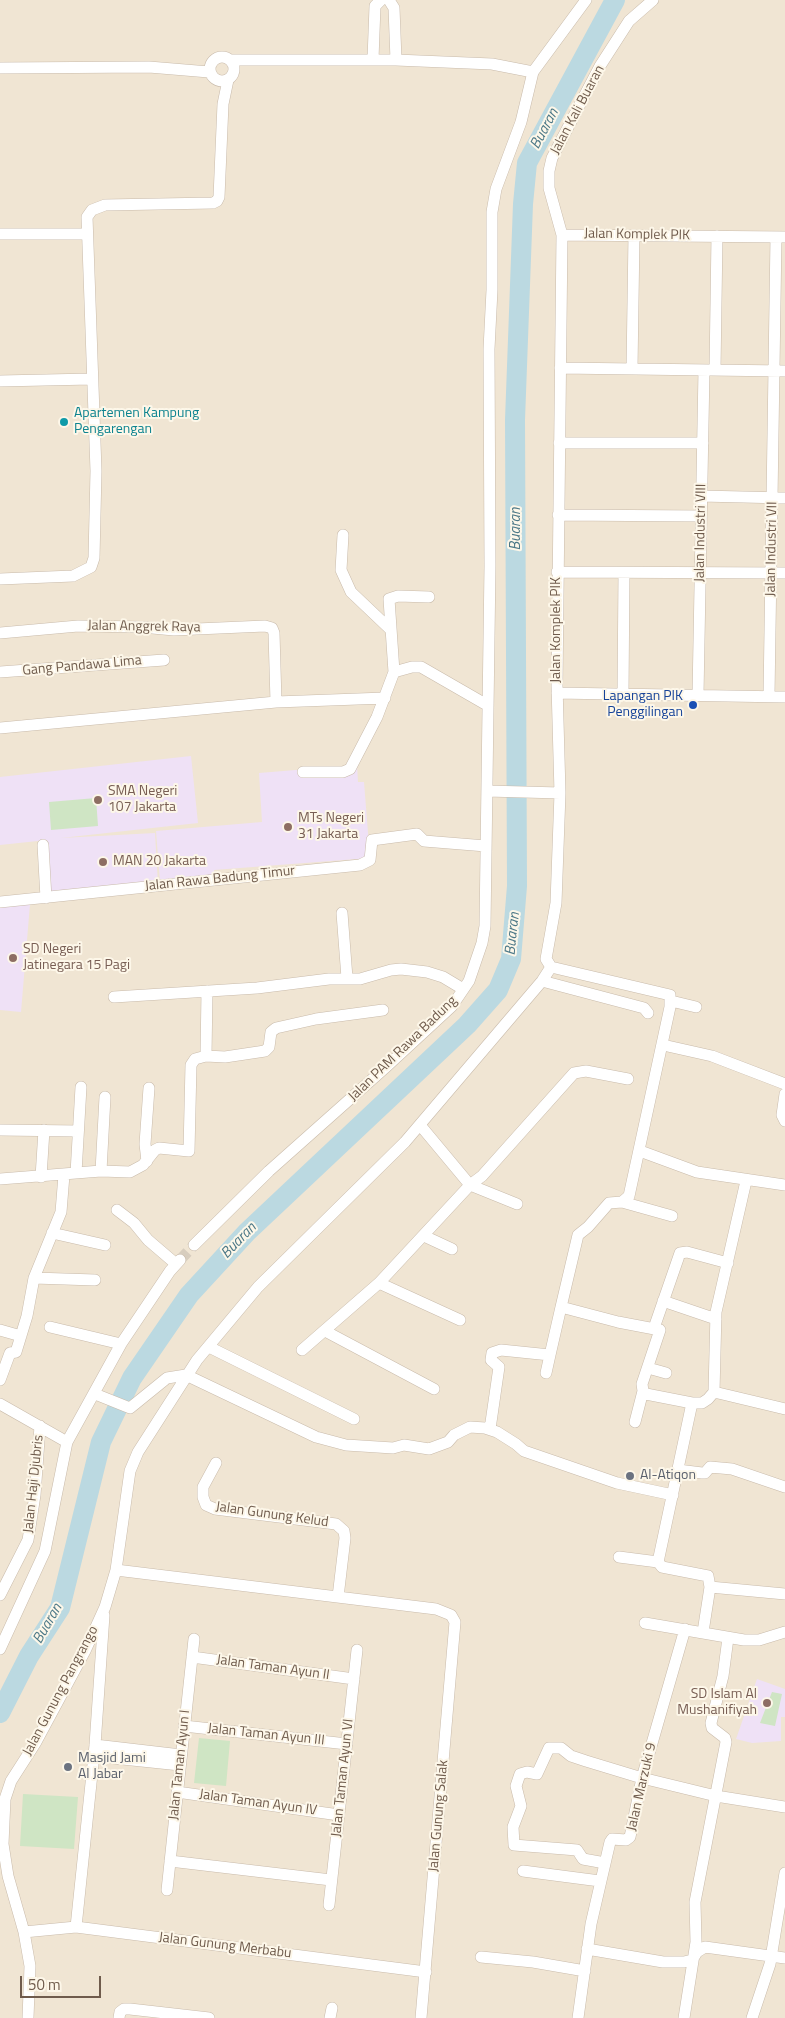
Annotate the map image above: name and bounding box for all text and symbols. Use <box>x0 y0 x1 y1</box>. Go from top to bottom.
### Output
street label: Jalan Kali Buaran <box>547 62 609 158</box>
water label: Buaran <box>527 106 563 152</box>
street label: Jalan Komplek PIK <box>584 226 690 244</box>
place label: Apartemen Kampung Pengarengan <box>74 406 199 438</box>
marker: Apartemen Kampung Pengarengan <box>58 416 70 428</box>
street label: Jalan Industri VIII <box>692 484 710 582</box>
street label: Jalan Industri VII <box>763 501 781 597</box>
water label: Buaran <box>507 507 525 551</box>
street label: Jalan Komplek PIK <box>549 577 565 683</box>
street label: Jalan Anggrek Raya <box>87 618 201 636</box>
street label: Gang Pandawa Lima <box>22 652 142 680</box>
place label: Lapangan PIK Penggilingan <box>603 689 683 722</box>
marker: Lapangan PIK Penggilingan <box>687 699 699 711</box>
place label: SMA Negeri 107 Jakarta <box>108 784 177 816</box>
marker: SMA Negeri 107 Jakarta <box>92 794 104 806</box>
place label: MTs Negeri 31 Jakarta <box>298 811 364 844</box>
marker: MTs Negeri 31 Jakarta <box>282 821 294 833</box>
place label: MAN 20 Jakarta <box>113 854 206 870</box>
marker: MAN 20 Jakarta <box>97 856 109 868</box>
street label: Jalan Rawa Badung Timur <box>144 863 296 895</box>
water label: Buaran <box>502 912 524 956</box>
place label: SD Negeri Jatinegara 15 Pagi <box>23 942 130 974</box>
marker: SD Negeri Jatinegara 15 Pagi <box>7 952 19 964</box>
street label: Jalan PAM Rawa Badung <box>345 993 461 1105</box>
water label: Buaran <box>218 1219 260 1263</box>
street label: Jalan Haji Djubris <box>20 1434 48 1534</box>
place label: Al-Atiqon <box>640 1468 696 1484</box>
marker: Al-Atiqon <box>624 1470 636 1482</box>
street label: Jalan Gunung Kelud <box>215 1499 329 1531</box>
water label: Buaran <box>29 1601 67 1647</box>
street label: Jalan Gunung Pangrango <box>20 1623 102 1759</box>
street label: Jalan Taman Ayun II <box>215 1652 331 1684</box>
place label: SD Islam Al Mushanifiyah <box>677 1687 757 1720</box>
marker: SD Islam Al Mushanifiyah <box>761 1697 773 1709</box>
street label: Jalan Taman Ayun I <box>166 1709 194 1821</box>
street label: Jalan Taman Ayun VI <box>328 1718 358 1838</box>
street label: Jalan Taman Ayun III <box>207 1721 325 1749</box>
street label: Jalan Marzuki 9 <box>624 1741 660 1833</box>
place label: Masjid Jami Al Jabar <box>78 1751 146 1784</box>
street label: Jalan Gunung Salak <box>426 1759 452 1873</box>
marker: Masjid Jami Al Jabar <box>62 1761 74 1773</box>
street label: Jalan Taman Ayun IV <box>198 1786 318 1820</box>
street label: Jalan Gunung Merbabu <box>158 1930 292 1962</box>
scale bar <box>22 1966 104 1998</box>
text: 50 m <box>28 1973 61 1996</box>

